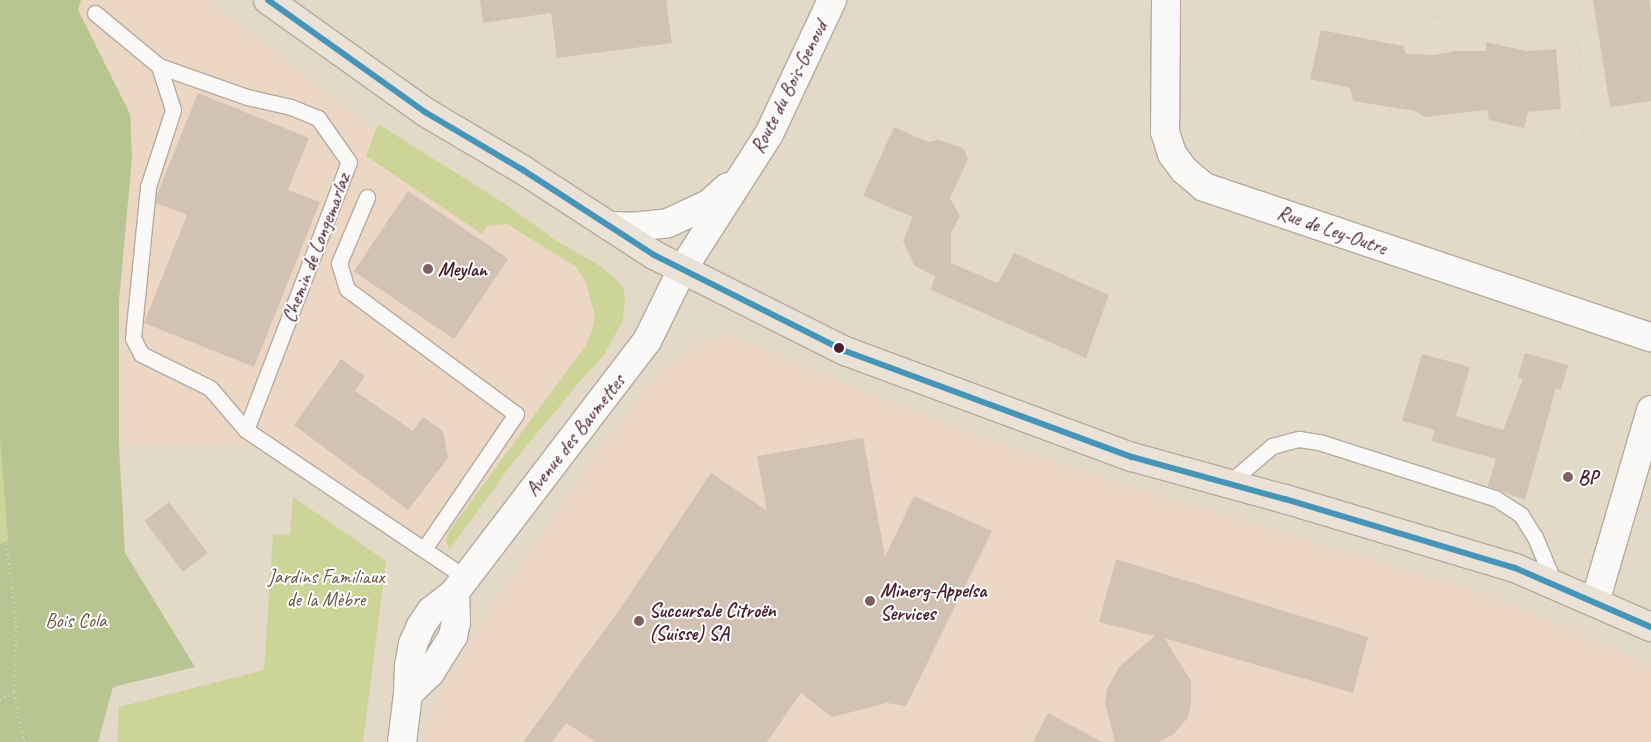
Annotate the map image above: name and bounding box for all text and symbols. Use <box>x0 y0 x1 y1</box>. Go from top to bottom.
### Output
street label: Route du Bois-Genoud <box>745 17 833 157</box>
street label: Chemin de Longemarlaz <box>277 170 355 326</box>
street label: Rue de Ley-Outre <box>1274 200 1390 260</box>
place label: Meylan <box>438 257 487 281</box>
marker: Meylan <box>422 263 434 275</box>
unlabelled marker <box>834 343 844 353</box>
street label: Avenue des Baumettes <box>520 369 630 501</box>
place label: BP <box>1578 465 1598 489</box>
marker: BP <box>1562 471 1574 483</box>
park label: Jardins Familiaux de la Mèbre <box>268 565 384 612</box>
place label: Minerg-Appelsa Services <box>880 578 986 625</box>
marker: Minerg-Appelsa Services <box>864 595 876 607</box>
place label: Succursale Citroën (Suisse) SA <box>649 598 776 645</box>
park label: Bois Cola <box>46 608 106 632</box>
marker: Succursale Citroën (Suisse) SA <box>633 615 645 627</box>

